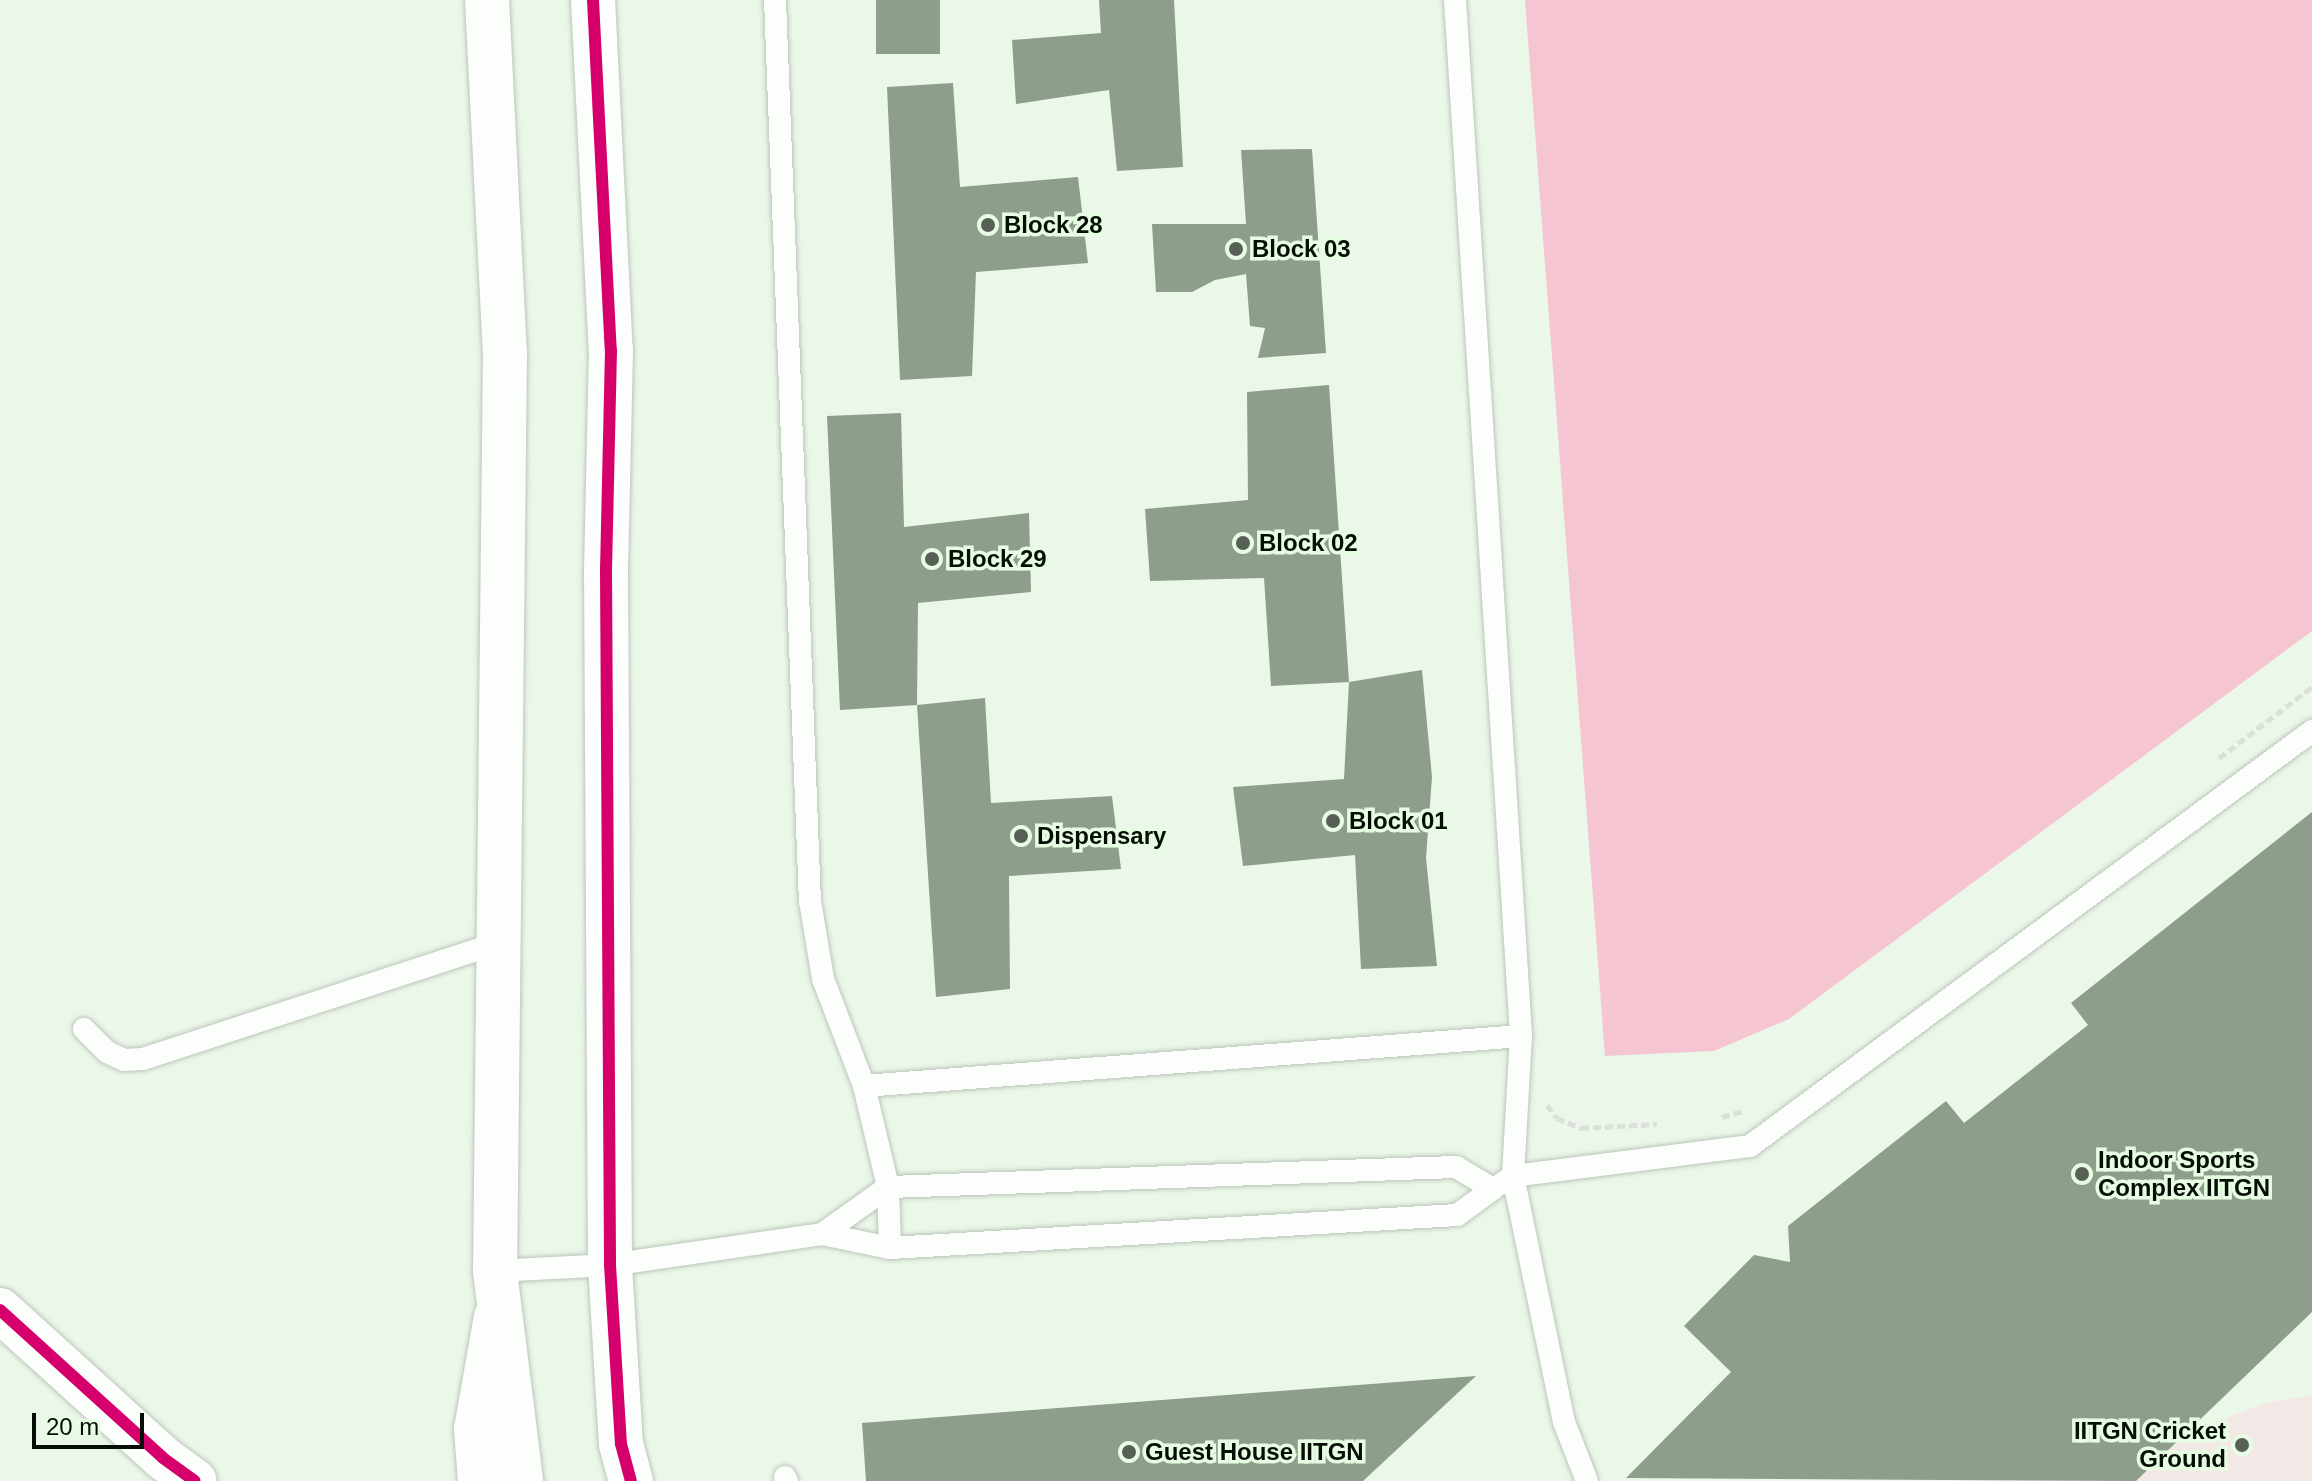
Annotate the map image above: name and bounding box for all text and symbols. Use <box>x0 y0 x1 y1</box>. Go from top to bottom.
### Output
place label: Block 28 <box>1004 211 1103 239</box>
marker: Block 28 <box>979 216 997 234</box>
place label: Block 03 <box>1252 235 1351 263</box>
marker: Block 03 <box>1227 240 1245 258</box>
place label: Block 02 <box>1259 529 1358 557</box>
marker: Block 02 <box>1234 534 1252 552</box>
place label: Block 29 <box>948 545 1047 573</box>
marker: Block 29 <box>923 550 941 568</box>
place label: Block 01 <box>1349 807 1448 835</box>
marker: Block 01 <box>1324 812 1342 830</box>
place label: Dispensary <box>1037 822 1166 850</box>
marker: Dispensary <box>1012 827 1030 845</box>
place label: Indoor Sports Complex IITGN <box>2098 1146 2270 1202</box>
marker: Indoor Sports Complex IITGN <box>2073 1165 2091 1183</box>
scale bar <box>36 1397 148 1447</box>
text: 20 m <box>46 1413 99 1440</box>
place label: IITGN Cricket Ground <box>2074 1417 2226 1473</box>
marker: IITGN Cricket Ground <box>2233 1436 2251 1454</box>
place label: Guest House IITGN <box>1145 1438 1364 1466</box>
marker: Guest House IITGN <box>1120 1443 1138 1461</box>

